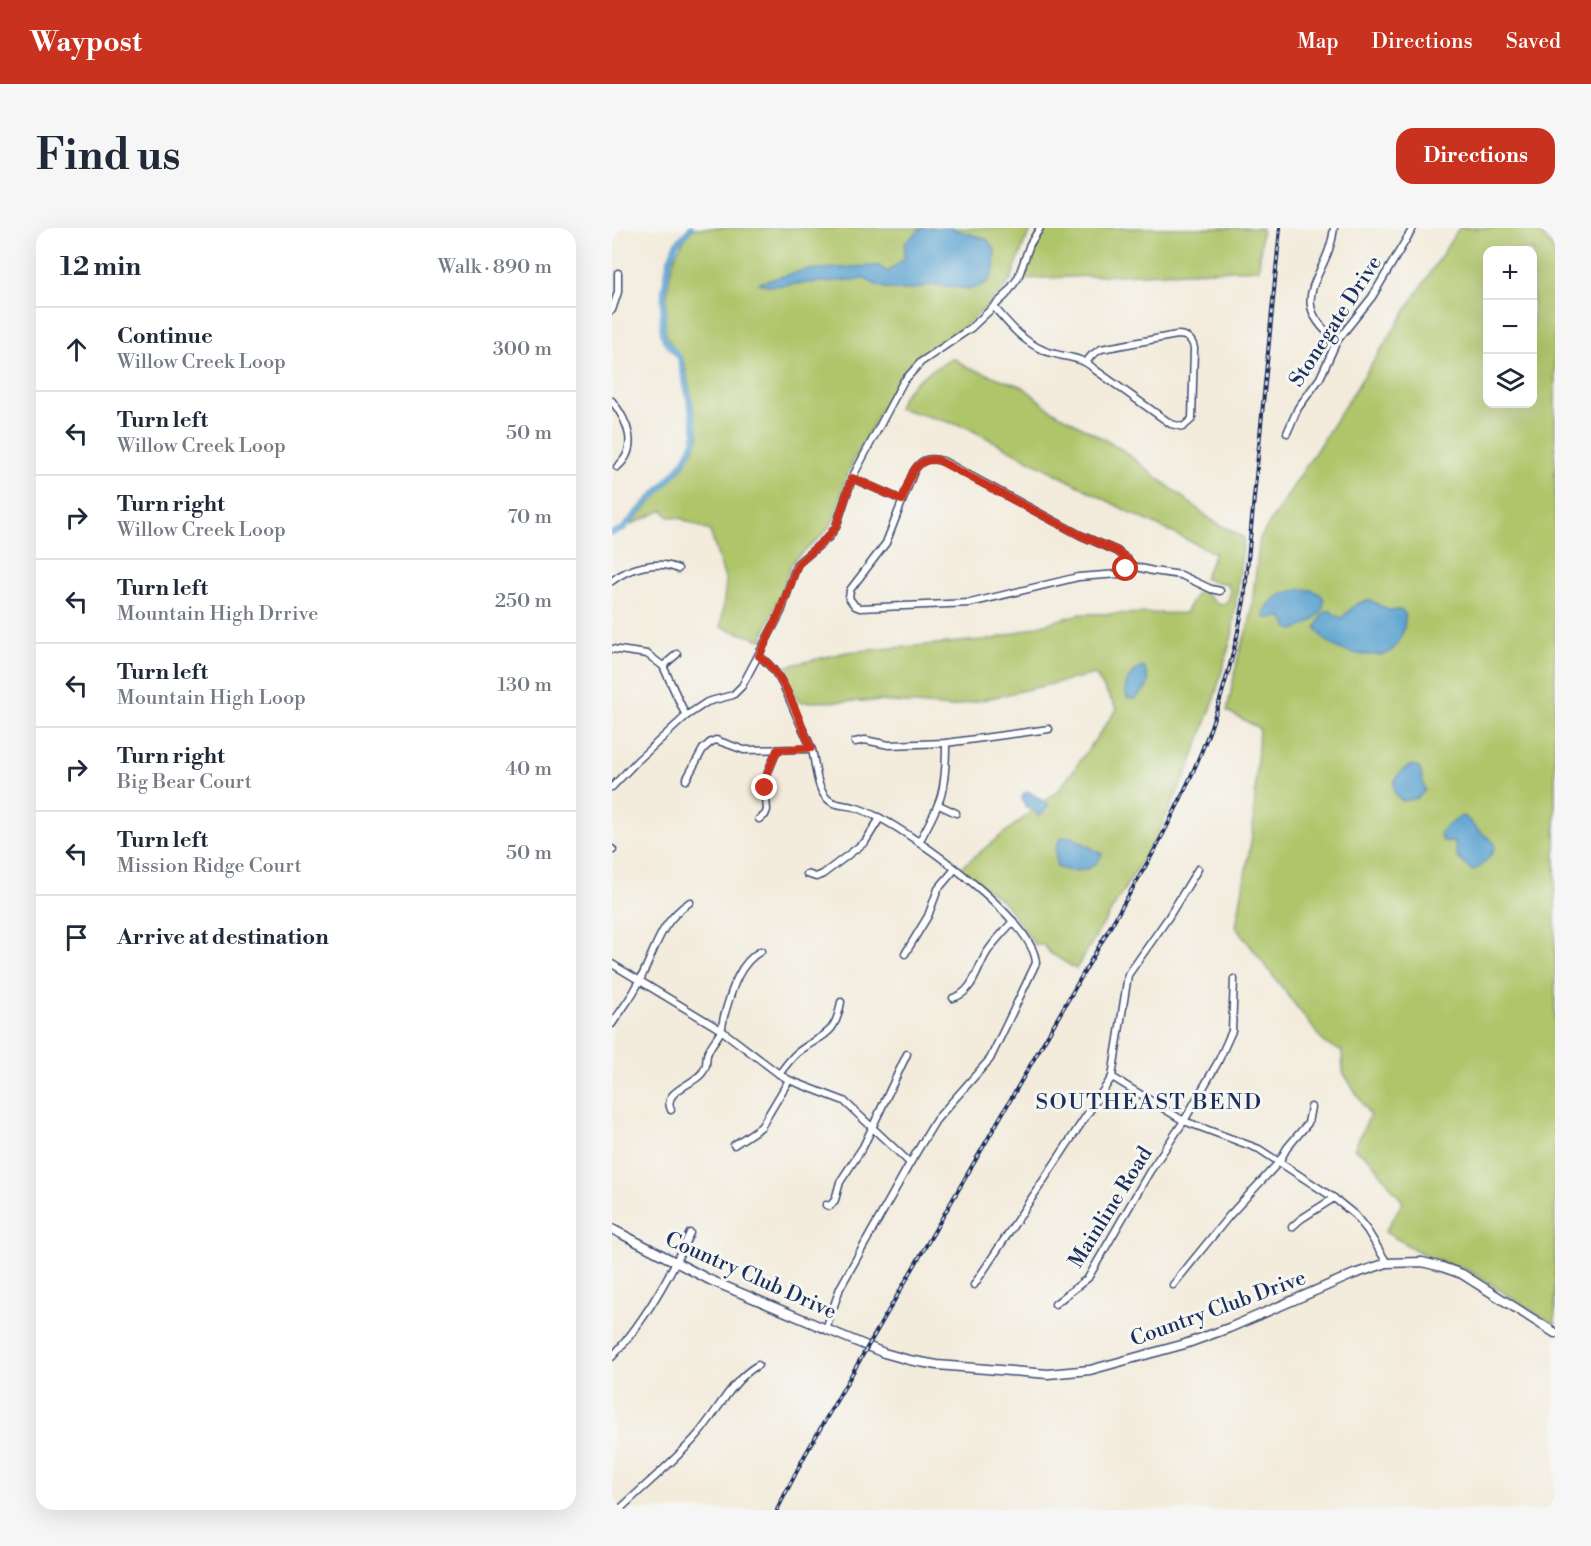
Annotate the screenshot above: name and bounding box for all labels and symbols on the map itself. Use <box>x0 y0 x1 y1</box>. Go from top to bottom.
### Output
street label: Stonegate Drive <box>1284 251 1388 392</box>
route start <box>1112 555 1138 581</box>
route end <box>751 774 777 800</box>
district label: SOUTHEAST BEND <box>1035 1089 1263 1116</box>
street label: Mainline Road <box>1063 1142 1158 1273</box>
street label: Country Club Drive <box>661 1226 840 1325</box>
street label: Country Club Drive <box>1127 1265 1310 1353</box>

